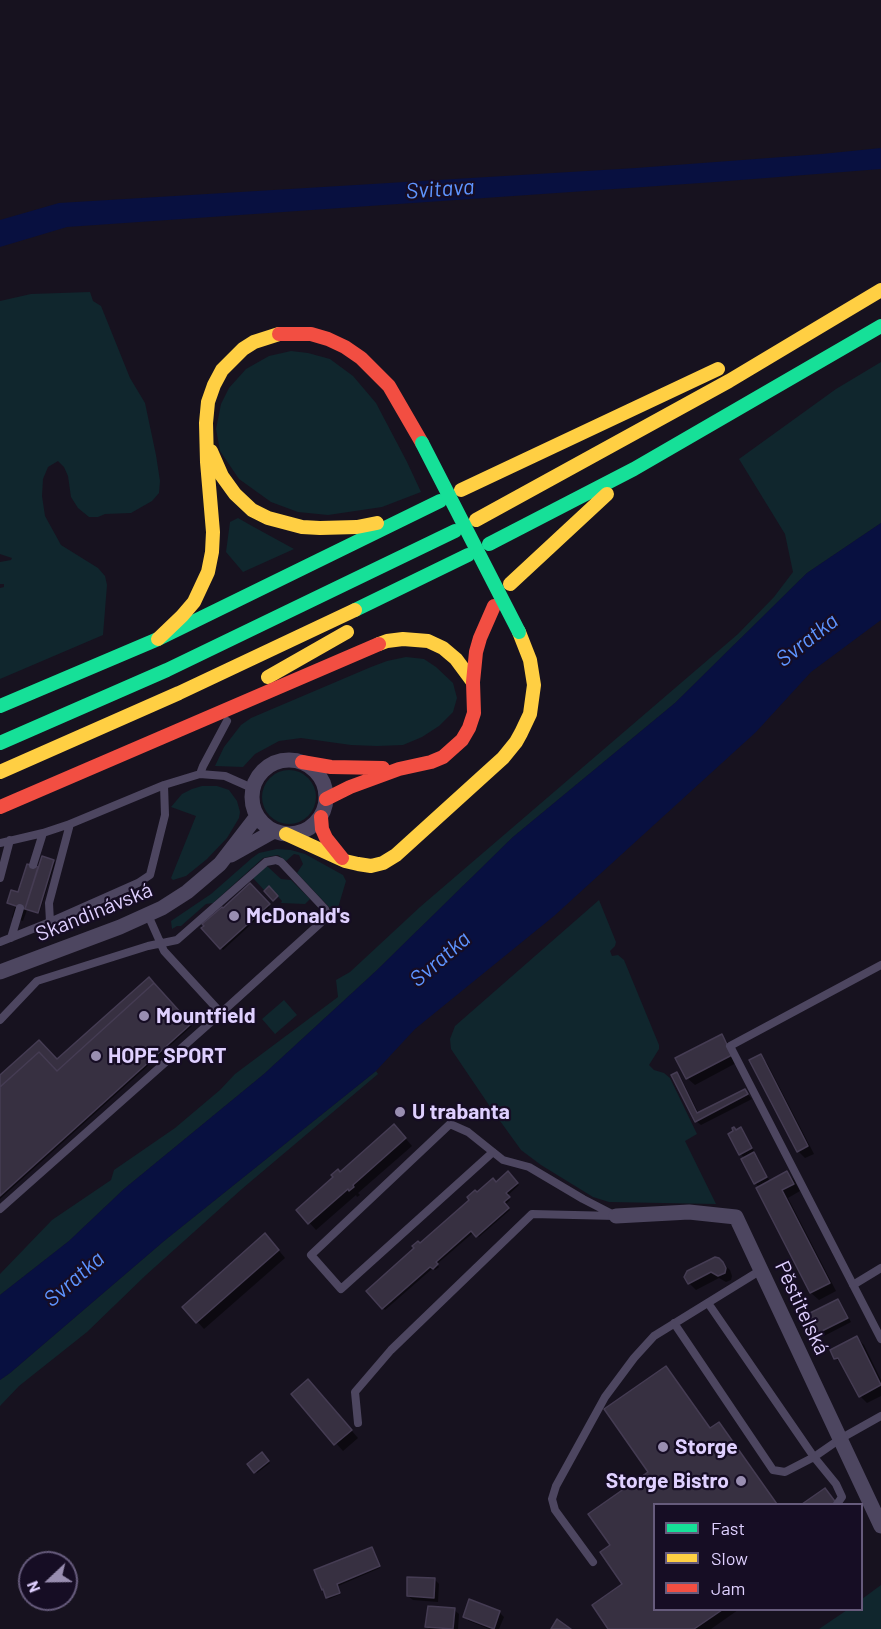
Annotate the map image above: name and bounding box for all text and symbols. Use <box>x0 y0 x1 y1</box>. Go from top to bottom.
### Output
water label: Svitava <box>405 173 475 205</box>
water label: Svratka <box>771 608 843 672</box>
street label: Skandinávská <box>32 877 156 947</box>
place label: McDonald's <box>246 903 350 929</box>
marker: McDonald's <box>227 909 241 923</box>
water label: Svratka <box>404 926 476 992</box>
place label: Mountfield <box>156 1003 256 1029</box>
marker: Mountfield <box>137 1009 151 1023</box>
place label: HOPE SPORT <box>108 1043 226 1069</box>
marker: HOPE SPORT <box>89 1049 103 1063</box>
place label: U trabanta <box>412 1099 510 1125</box>
marker: U trabanta <box>393 1105 407 1119</box>
water label: Svratka <box>38 1246 110 1312</box>
street label: Pěstitelská <box>769 1257 835 1359</box>
place label: Storge <box>675 1434 738 1460</box>
marker: Storge <box>656 1440 670 1454</box>
place label: Storge Bistro <box>606 1468 729 1494</box>
marker: Storge Bistro <box>734 1474 748 1488</box>
legend <box>653 1503 863 1611</box>
text: Fast <box>711 1517 745 1539</box>
text: Slow <box>711 1547 748 1569</box>
north arrow <box>18 1551 78 1611</box>
text: Jam <box>711 1577 745 1599</box>
text: N <box>22 1579 44 1596</box>

